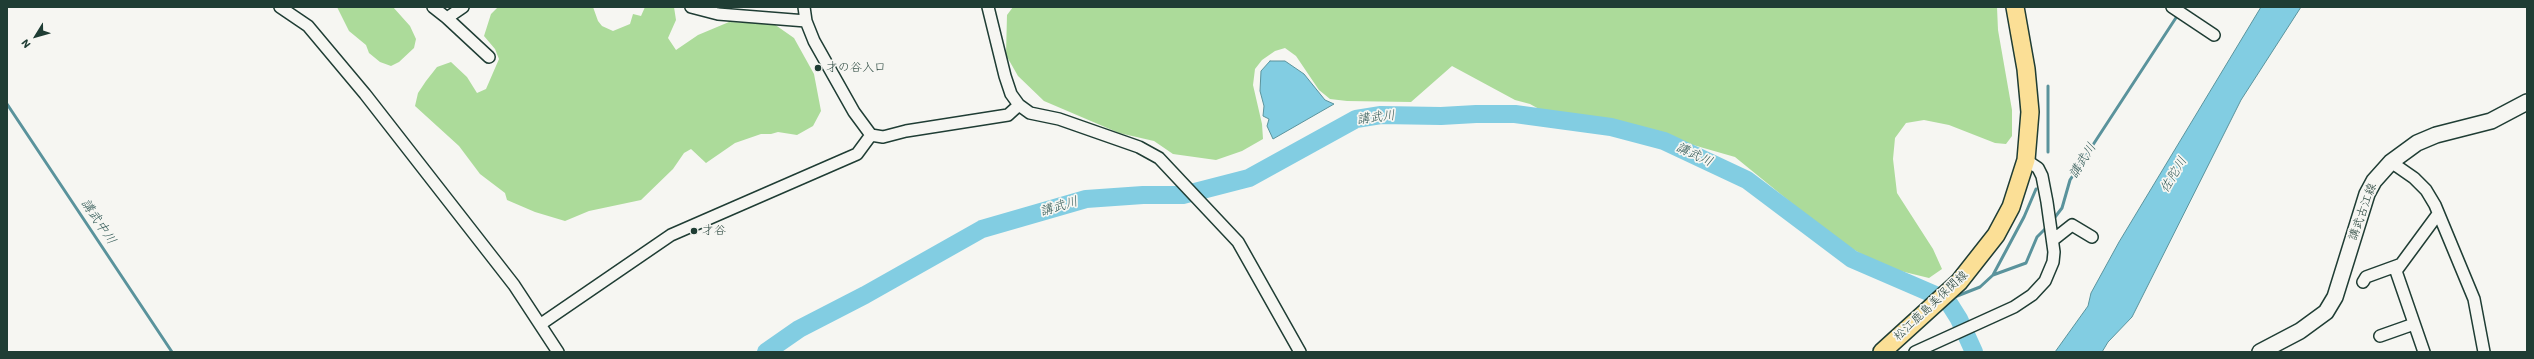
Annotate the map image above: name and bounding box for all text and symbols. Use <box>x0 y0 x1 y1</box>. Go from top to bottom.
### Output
north arrow <box>16 16 56 56</box>
text: N <box>19 37 33 50</box>
place label: 才の谷入口 <box>826 61 886 75</box>
marker: 才の谷入口 <box>813 63 823 73</box>
water label: 講武川 <box>1356 108 1396 128</box>
water label: 講武川 <box>1673 140 1715 170</box>
water label: 講武川 <box>2066 140 2100 182</box>
water label: 佐陀川 <box>2157 154 2191 196</box>
street label: 講武古江線 <box>2346 181 2380 243</box>
water label: 講武川 <box>1038 194 1080 220</box>
water label: 講武中川 <box>77 196 119 248</box>
place label: 才谷 <box>702 224 726 238</box>
marker: 才谷 <box>689 226 699 236</box>
street label: 松江鹿島美保関線 <box>1891 268 1971 344</box>

